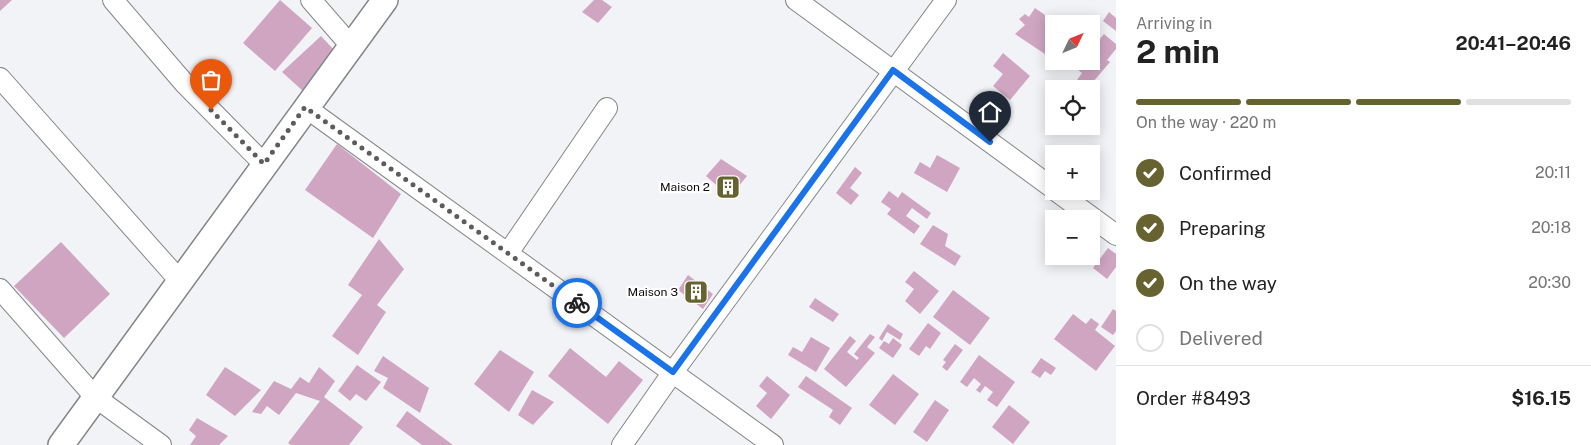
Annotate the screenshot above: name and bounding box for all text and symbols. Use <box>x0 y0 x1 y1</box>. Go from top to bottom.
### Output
text: Arriving in <box>1136 14 1212 33</box>
north arrow <box>1045 15 1100 70</box>
map controls <box>1045 15 1100 265</box>
text: 20:41–20:46 <box>1455 32 1571 54</box>
text: 2 min <box>1136 33 1220 70</box>
pin <box>190 59 232 110</box>
icon: bag <box>197 66 225 94</box>
button: locate <box>1045 80 1100 135</box>
pin <box>969 91 1011 142</box>
icon: home <box>976 98 1004 126</box>
text: On the way · 220 m <box>1136 113 1276 132</box>
button: + <box>1045 145 1100 200</box>
icon: check <box>1136 159 1164 187</box>
text: Confirmed <box>1179 162 1272 184</box>
text: 20:11 <box>1535 163 1571 182</box>
building icon: Maison 2 <box>715 174 741 200</box>
place label: Maison 2 <box>660 180 710 194</box>
button: − <box>1045 210 1100 265</box>
icon: check <box>1136 214 1164 242</box>
text: Preparing <box>1179 217 1266 239</box>
text: 20:18 <box>1531 218 1571 237</box>
icon: check <box>1136 269 1164 297</box>
text: On the way <box>1179 272 1277 294</box>
text: 20:30 <box>1528 273 1571 292</box>
courier <box>552 278 602 328</box>
building icon: Maison 3 <box>683 279 709 305</box>
place label: Maison 3 <box>628 285 678 299</box>
icon: bike <box>563 289 591 317</box>
text: Delivered <box>1179 327 1263 349</box>
text: Order #8493 <box>1136 387 1251 409</box>
text: $16.15 <box>1511 387 1571 409</box>

